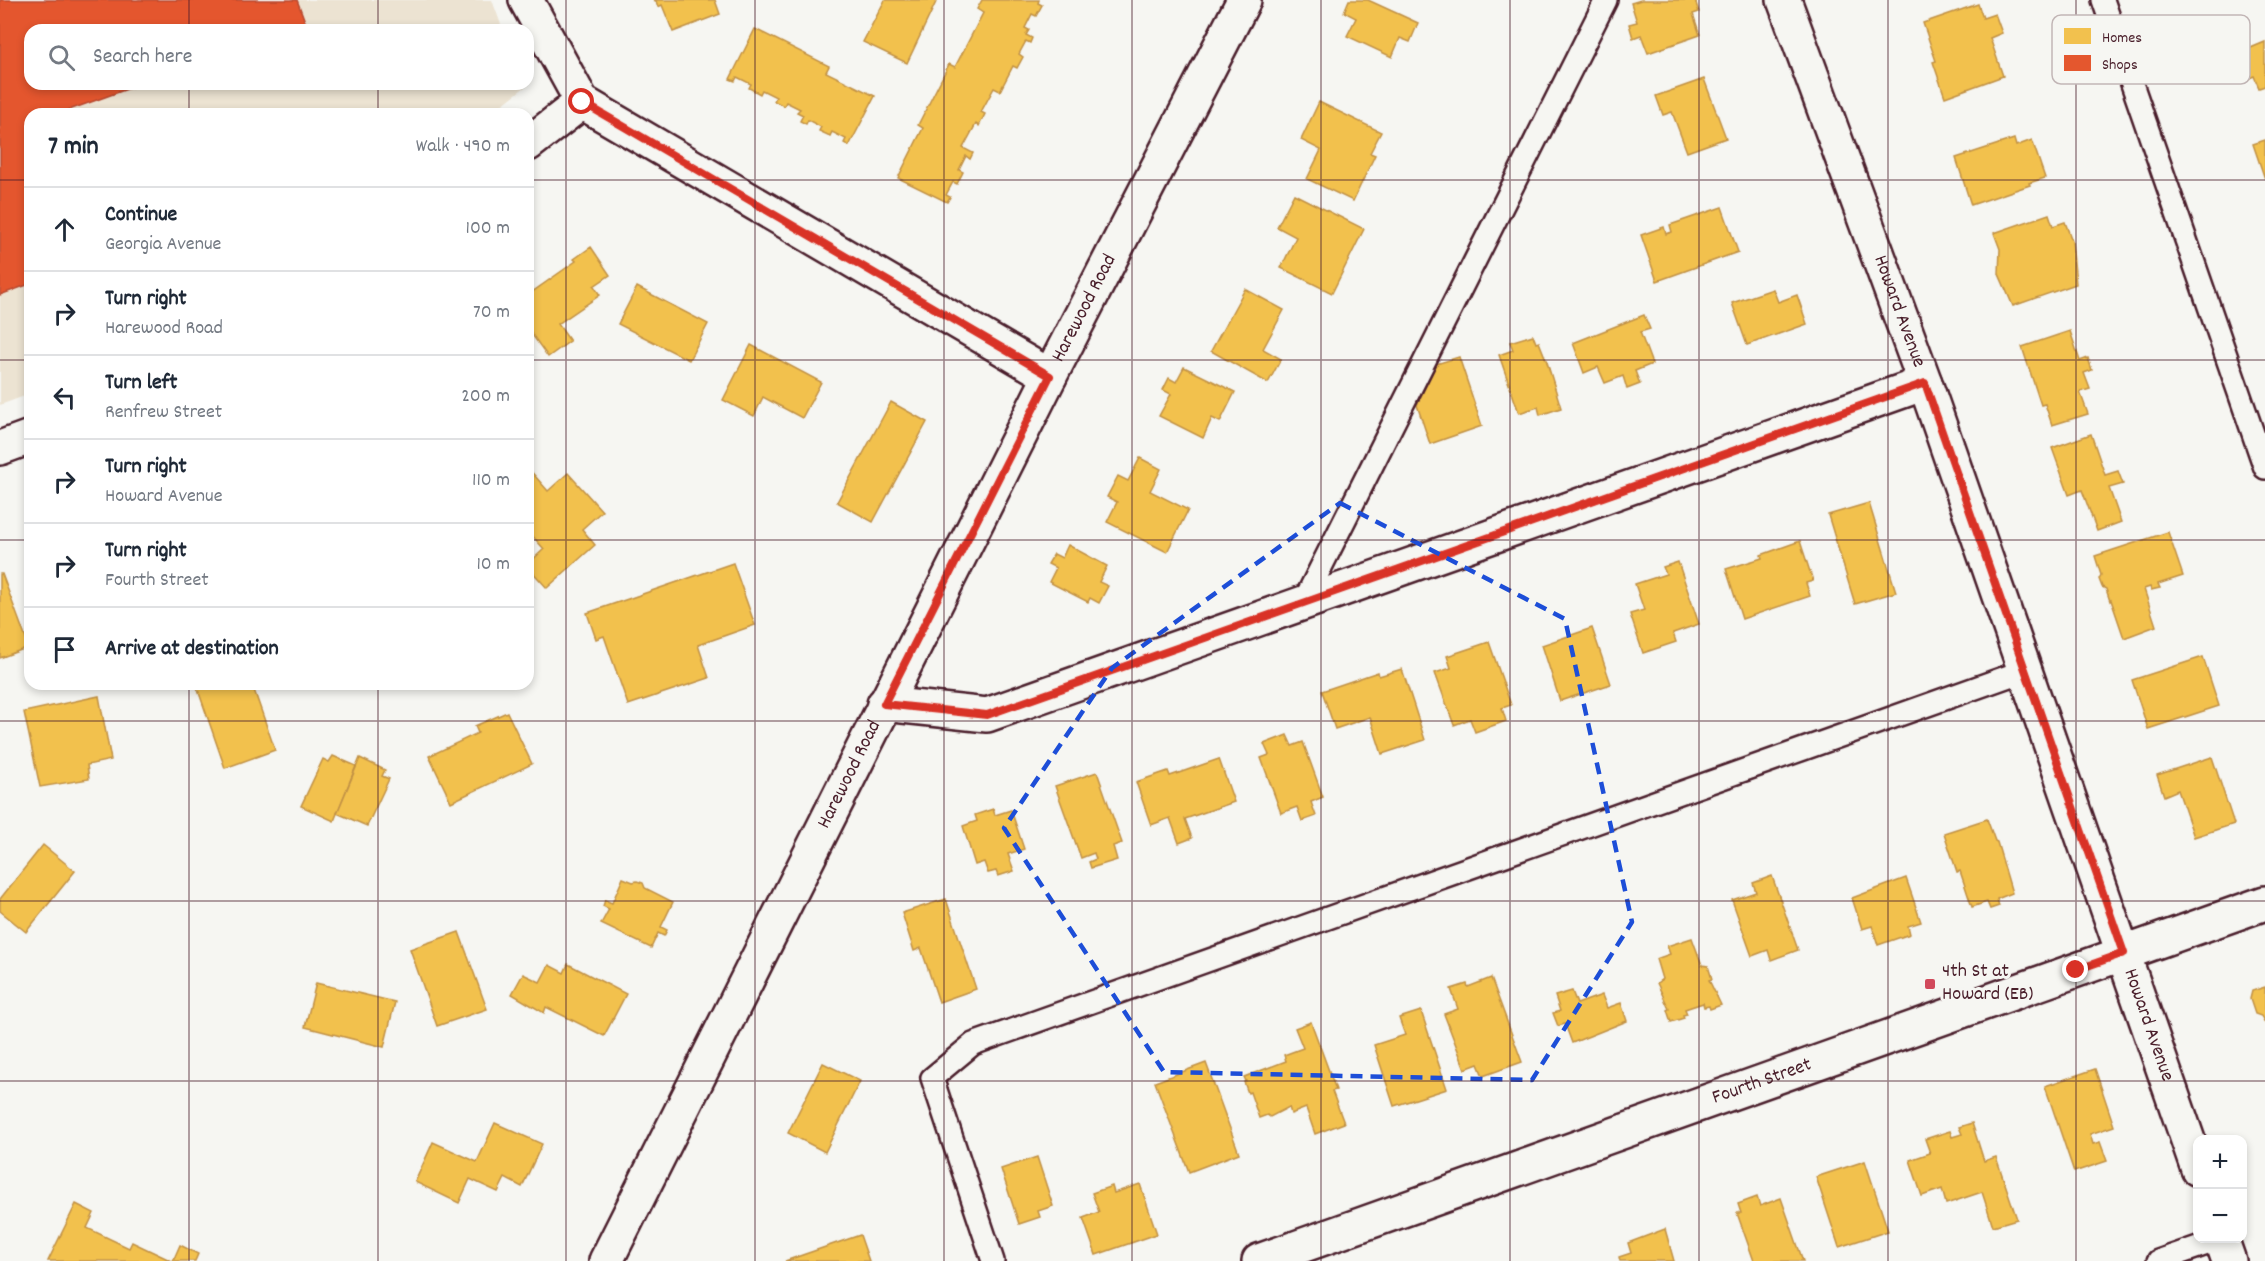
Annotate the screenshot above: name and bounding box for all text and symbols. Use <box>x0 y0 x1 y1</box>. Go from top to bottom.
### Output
legend <box>2052 15 2250 84</box>
search box <box>24 24 534 90</box>
text: Homes <box>2102 27 2142 50</box>
icon: search <box>45 41 78 74</box>
text: Search here <box>93 42 192 73</box>
text: Shops <box>2102 54 2138 77</box>
route start <box>568 88 594 114</box>
text: 7 min <box>48 129 99 166</box>
text: Walk · 490 m <box>416 133 510 161</box>
text: Continue <box>105 200 177 231</box>
icon: ahead <box>48 213 81 246</box>
text: 100 m <box>466 215 510 243</box>
text: Georgia Avenue <box>105 231 221 259</box>
street label: Harewood Road <box>1045 250 1124 367</box>
street label: Howard Avenue <box>1865 252 1932 372</box>
text: Turn right <box>105 284 187 315</box>
icon: right <box>48 297 81 330</box>
text: 70 m <box>473 299 510 327</box>
text: Harewood Road <box>105 315 223 343</box>
text: Turn left <box>105 368 177 399</box>
icon: left <box>48 381 81 414</box>
text: 200 m <box>461 383 510 411</box>
text: Renfrew Street <box>105 399 222 427</box>
text: Turn right <box>105 452 187 483</box>
icon: right <box>48 465 81 498</box>
text: 110 m <box>472 467 510 495</box>
text: Howard Avenue <box>105 483 223 511</box>
text: Turn right <box>105 536 187 567</box>
icon: right <box>48 549 81 582</box>
text: 10 m <box>476 551 510 579</box>
text: Fourth Street <box>105 567 209 595</box>
icon: arrive <box>48 633 81 666</box>
text: Arrive at destination <box>105 634 279 665</box>
street label: Harewood Road <box>811 716 889 834</box>
route end <box>2062 956 2088 982</box>
place label: 4th St at Howard (EB) <box>1942 958 2033 1009</box>
street label: Howard Avenue <box>2116 965 2181 1086</box>
marker: 4th St at Howard (EB) <box>1923 977 1937 991</box>
street label: Fourth Street <box>1709 1051 1816 1113</box>
map controls <box>2193 1135 2247 1243</box>
button: + <box>2193 1135 2247 1189</box>
button: − <box>2193 1189 2247 1243</box>

